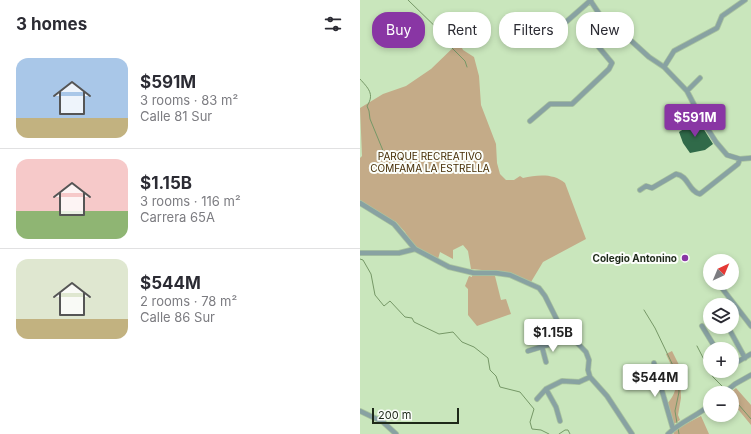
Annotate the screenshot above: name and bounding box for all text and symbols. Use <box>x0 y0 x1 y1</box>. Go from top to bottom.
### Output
chip: Buy <box>372 12 425 48</box>
chip: Rent <box>433 12 491 48</box>
chip: Filters <box>499 12 568 48</box>
chip: New <box>576 12 634 48</box>
icon: filters <box>322 13 344 35</box>
text: 3 homes <box>16 14 87 34</box>
text: $591M <box>140 72 196 92</box>
icon: home <box>48 74 96 122</box>
text: 3 rooms · 83 m² <box>140 92 238 108</box>
pin: $591M <box>667 104 723 138</box>
text: Calle 81 Sur <box>140 108 212 124</box>
text: $591M <box>674 109 716 125</box>
park label: PARQUE RECREATIVO COMFAMA LA ESTRELLA <box>370 150 490 174</box>
text: $1.15B <box>140 173 192 193</box>
icon: home <box>48 175 96 223</box>
text: 3 rooms · 116 m² <box>140 193 241 209</box>
text: Carrera 65A <box>140 209 215 225</box>
place label: Colegio Antonino <box>593 252 677 265</box>
marker: Colegio Antonino <box>680 253 690 263</box>
north arrow <box>703 254 739 290</box>
map controls <box>703 254 739 422</box>
text: $544M <box>140 273 201 293</box>
icon: home <box>48 275 96 323</box>
text: 2 rooms · 78 m² <box>140 293 237 309</box>
button: layers <box>703 298 739 334</box>
text: Calle 86 Sur <box>140 309 215 325</box>
pin: $1.15B <box>520 319 586 353</box>
text: $1.15B <box>533 324 573 340</box>
button: + <box>703 342 739 378</box>
pin: $544M <box>627 364 683 398</box>
text: $544M <box>632 369 678 385</box>
button: − <box>703 386 739 422</box>
scale bar <box>372 406 459 425</box>
text: 200 m <box>378 408 411 422</box>

